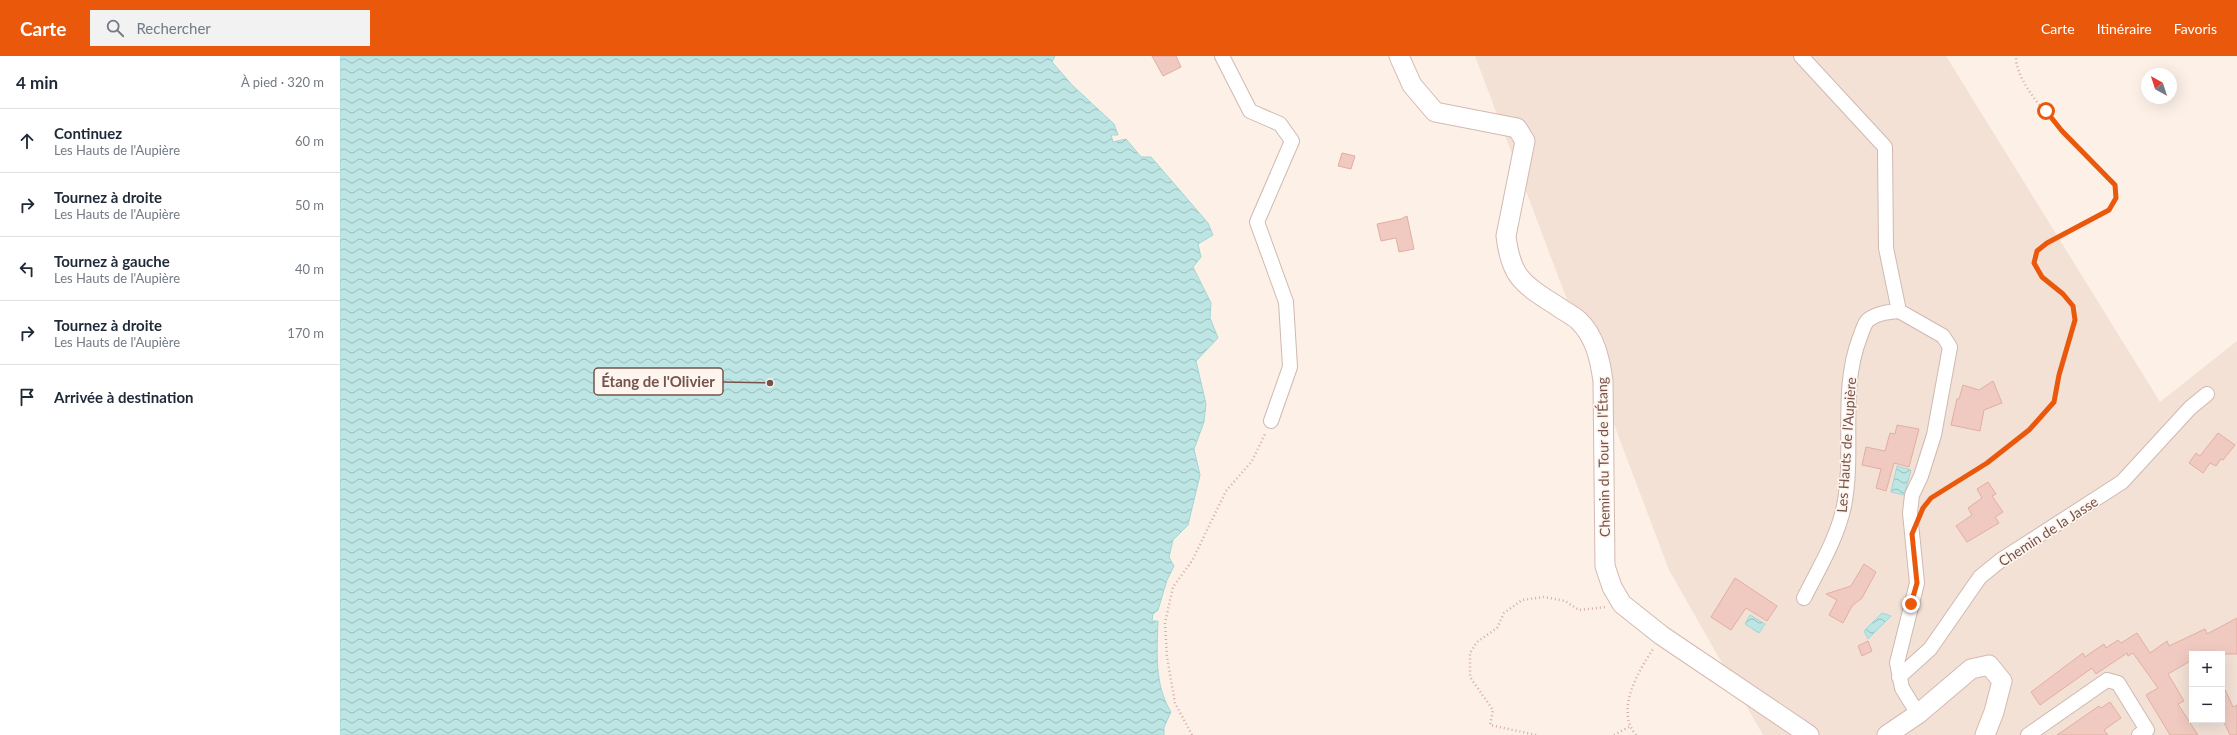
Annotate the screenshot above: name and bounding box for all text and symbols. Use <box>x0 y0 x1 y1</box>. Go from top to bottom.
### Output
search box <box>90 10 370 46</box>
text: Carte <box>20 17 66 40</box>
icon: search <box>104 17 126 39</box>
text: Rechercher <box>136 19 211 37</box>
text: Carte <box>2041 20 2075 37</box>
text: Itinéraire <box>2097 20 2152 37</box>
text: Favoris <box>2174 20 2217 37</box>
north arrow <box>2141 68 2177 104</box>
text: 4 min <box>16 72 58 93</box>
text: À pied · 320 m <box>241 74 324 90</box>
route start <box>2037 102 2055 120</box>
text: Continuez <box>54 124 122 142</box>
icon: ahead <box>16 130 38 152</box>
text: 60 m <box>295 133 324 149</box>
text: Les Hauts de l'Aupière <box>54 142 180 158</box>
text: Tournez à droite <box>54 188 162 206</box>
icon: right <box>16 194 38 216</box>
text: 50 m <box>295 197 324 213</box>
text: Les Hauts de l'Aupière <box>54 206 180 222</box>
text: Tournez à gauche <box>54 252 170 270</box>
icon: left <box>16 258 38 280</box>
text: 40 m <box>295 261 324 277</box>
text: Les Hauts de l'Aupière <box>54 270 180 286</box>
text: Tournez à droite <box>54 316 162 334</box>
icon: right <box>16 322 38 344</box>
text: 170 m <box>287 325 324 341</box>
text: Les Hauts de l'Aupière <box>54 334 180 350</box>
callout: Étang de l'Olivier <box>594 368 723 395</box>
text: Étang de l'Olivier <box>601 372 715 390</box>
street label: Chemin du Tour de l'Étang <box>1593 377 1613 537</box>
street label: Les Hauts de l'Aupière <box>1833 377 1859 513</box>
icon: arrive <box>16 386 38 408</box>
text: Arrivée à destination <box>54 388 193 406</box>
street label: Chemin de la Jasse <box>1995 492 2101 570</box>
route end <box>1902 595 1920 613</box>
map controls <box>2189 651 2225 723</box>
button: + <box>2189 651 2225 687</box>
button: − <box>2189 687 2225 723</box>

